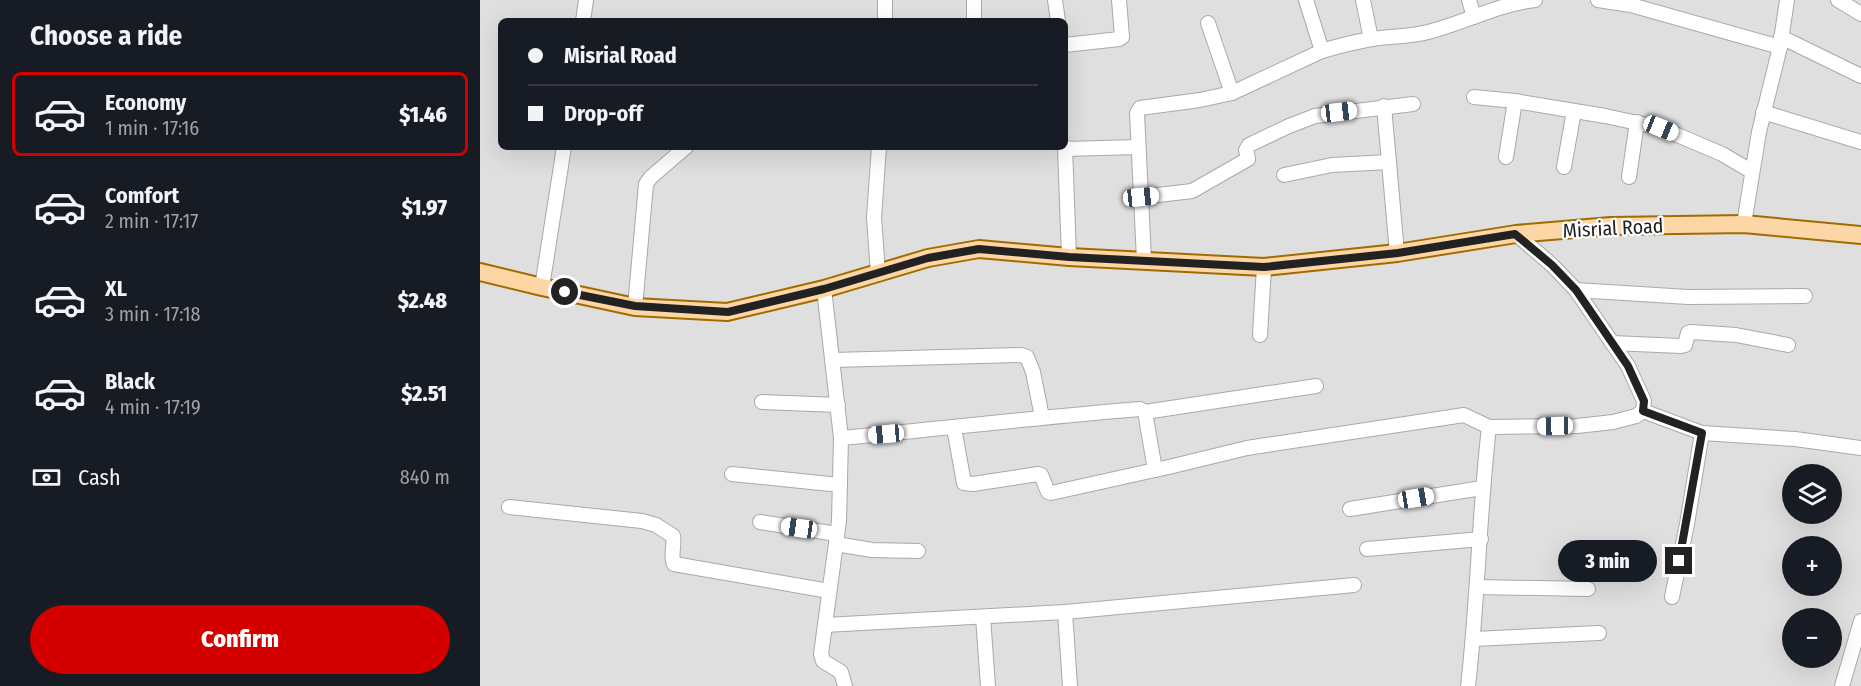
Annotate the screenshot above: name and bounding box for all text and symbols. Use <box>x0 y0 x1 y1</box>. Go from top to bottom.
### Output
text: Choose a ride <box>30 20 182 52</box>
text: Misrial Road <box>564 42 677 69</box>
icon: car <box>33 87 87 141</box>
text: Economy <box>105 89 186 116</box>
text: Drop-off <box>564 100 643 127</box>
text: $1.46 <box>399 101 447 128</box>
car <box>1320 101 1358 123</box>
car <box>1641 113 1681 143</box>
text: 1 min · 17:16 <box>105 116 199 140</box>
icon: car <box>33 180 87 234</box>
text: Comfort <box>105 182 179 209</box>
car <box>1122 186 1160 208</box>
text: $1.97 <box>402 194 447 221</box>
text: 2 min · 17:17 <box>105 209 198 233</box>
street label: Misrial Road <box>1562 213 1664 243</box>
icon: car <box>33 273 87 327</box>
text: XL <box>105 275 127 302</box>
route start <box>551 278 578 305</box>
text: $2.48 <box>398 287 447 314</box>
text: 3 min · 17:18 <box>105 302 200 326</box>
icon: car <box>33 366 87 420</box>
text: Black <box>105 368 155 395</box>
text: $2.51 <box>401 380 447 407</box>
text: 4 min · 17:19 <box>105 395 201 419</box>
car <box>1537 417 1573 435</box>
car <box>867 423 905 445</box>
icon: cash <box>30 461 63 494</box>
text: Cash <box>78 464 121 491</box>
map controls <box>1782 464 1842 668</box>
button: layers <box>1782 464 1842 524</box>
text: 840 m <box>400 465 450 489</box>
car <box>1397 486 1435 510</box>
car <box>780 517 818 539</box>
button: + <box>1782 536 1842 596</box>
callout: 3 min <box>1559 540 1658 582</box>
route end <box>1665 547 1692 574</box>
text: 3 min <box>1585 549 1630 573</box>
button: Confirm <box>30 605 450 674</box>
button: − <box>1782 608 1842 668</box>

